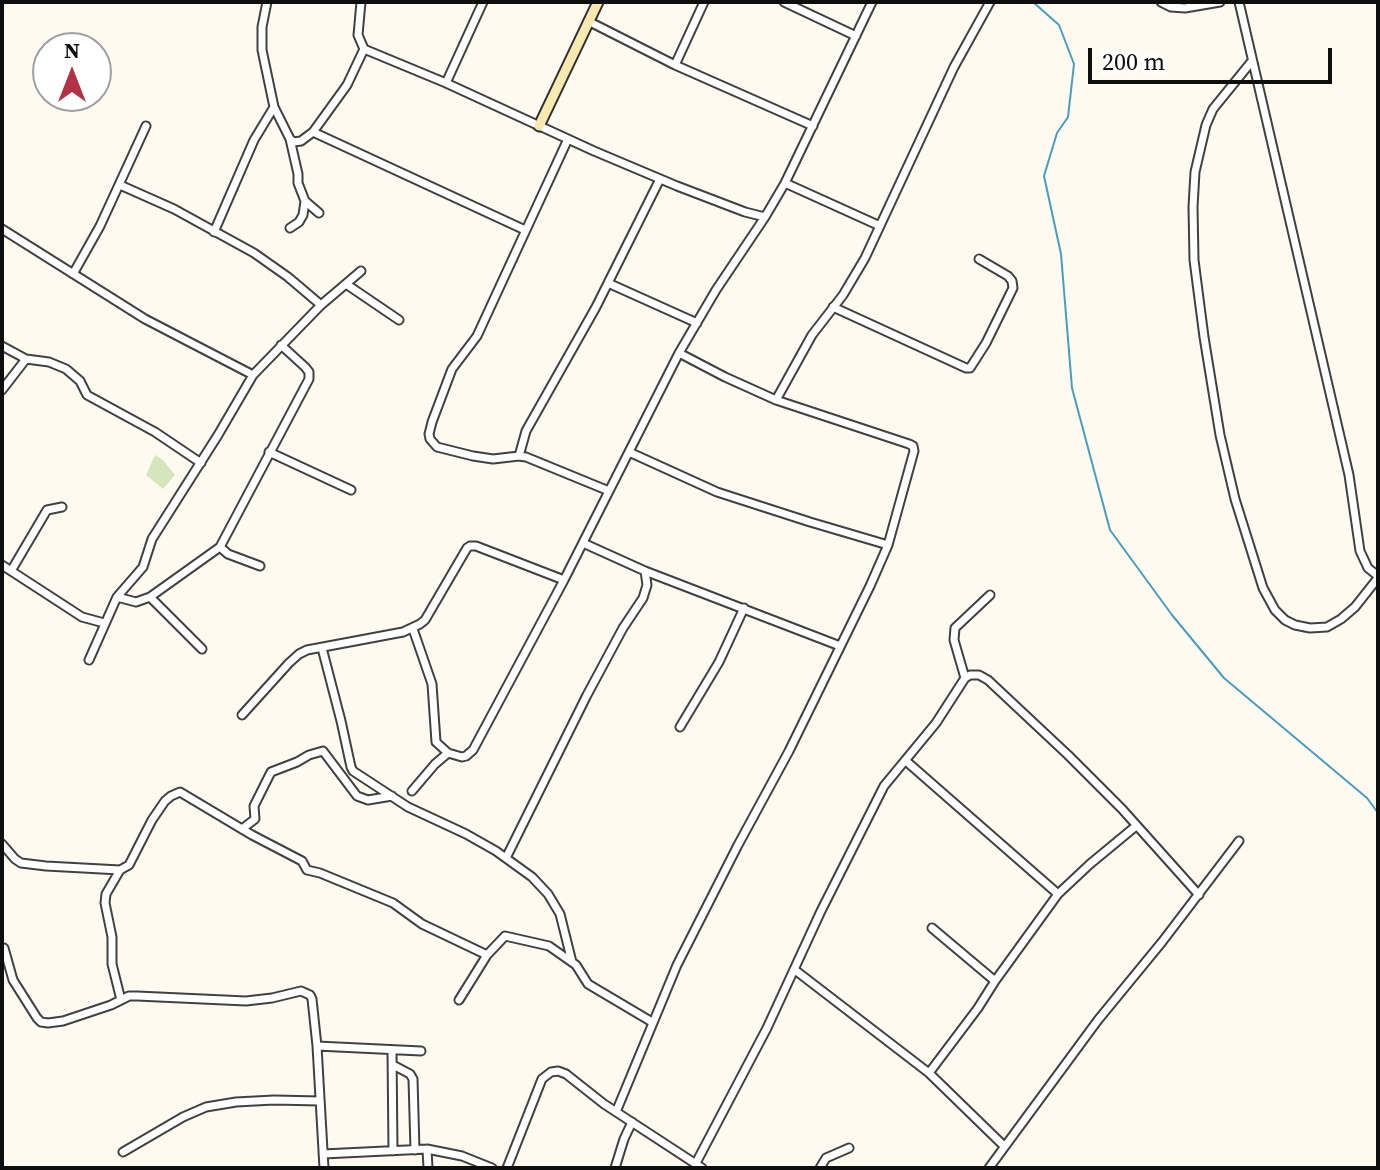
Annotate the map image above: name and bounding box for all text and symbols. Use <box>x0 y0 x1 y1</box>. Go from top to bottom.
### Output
north arrow <box>32 32 112 112</box>
scale bar <box>1092 32 1336 82</box>
text: N <box>64 35 80 65</box>
text: 200 m <box>1102 45 1165 78</box>

